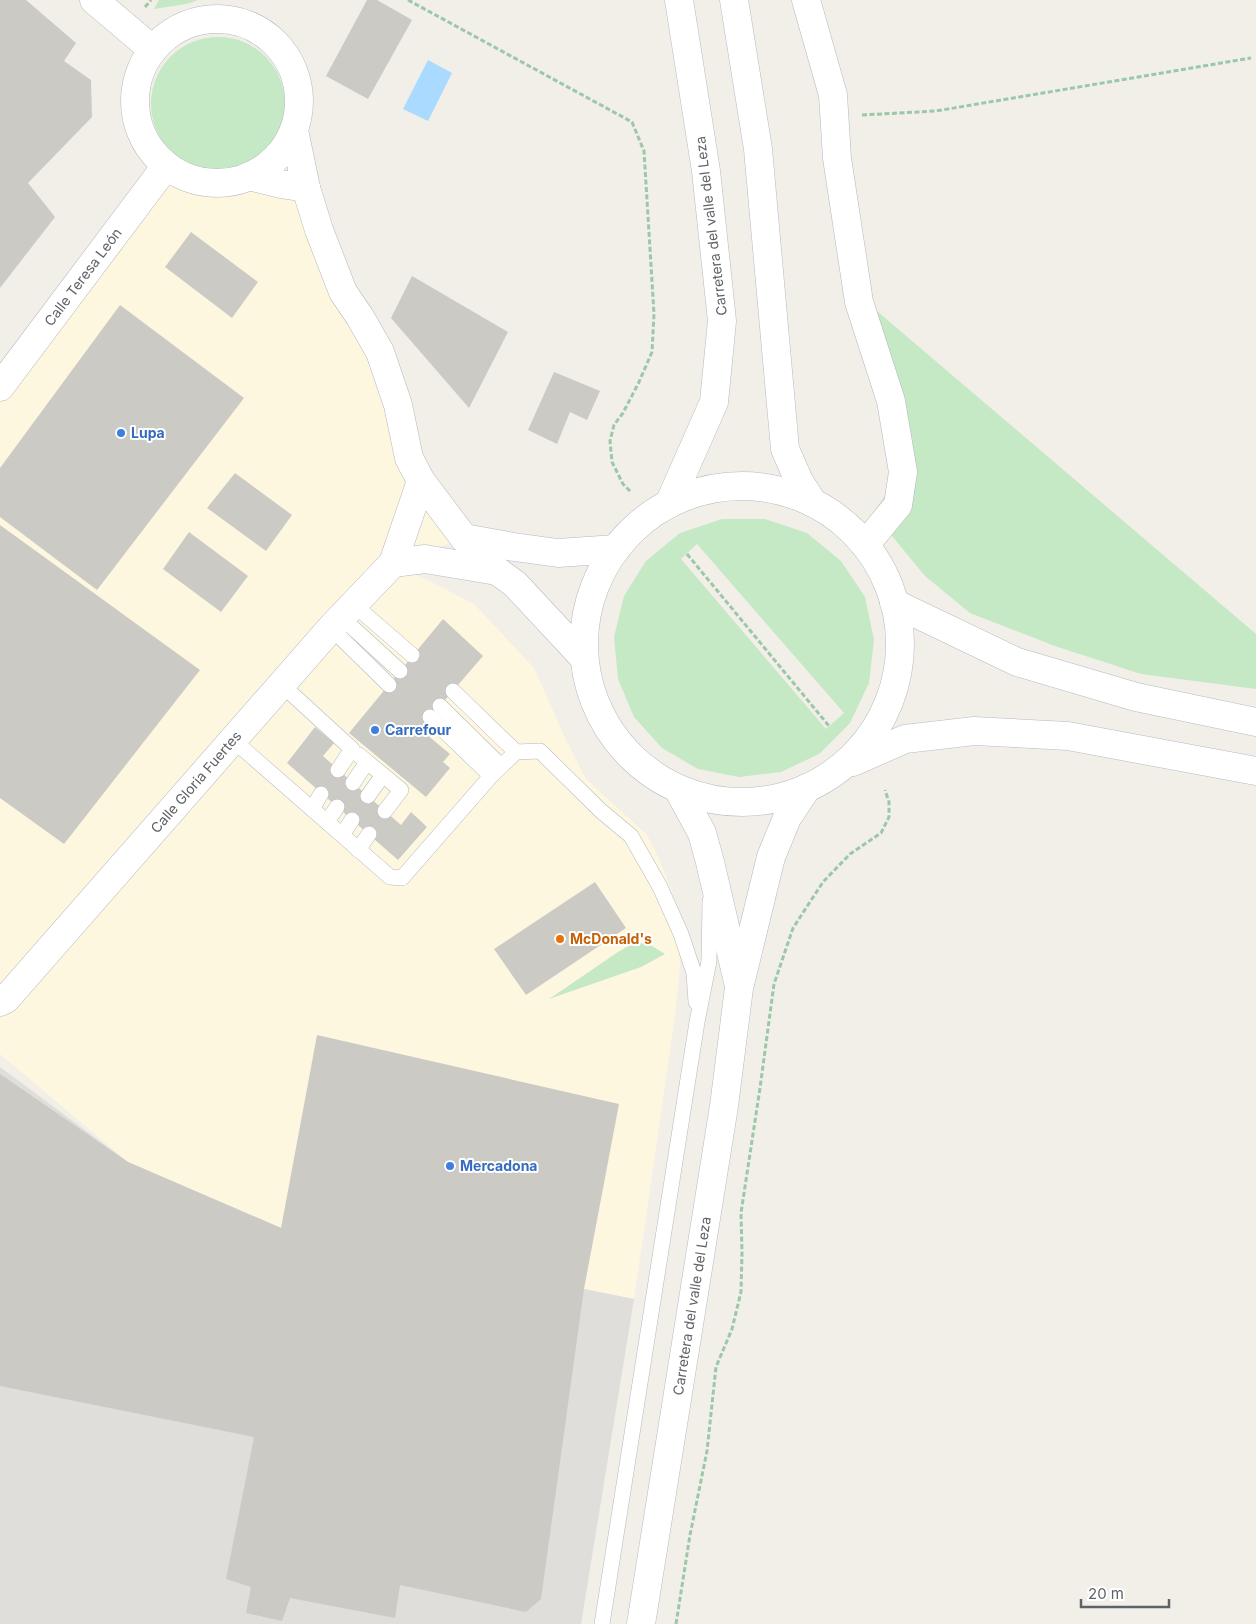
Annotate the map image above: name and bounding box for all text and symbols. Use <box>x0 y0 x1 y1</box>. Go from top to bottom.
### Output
street label: Carretera del valle del Leza <box>691 135 730 317</box>
street label: Calle Teresa León <box>40 224 125 329</box>
place label: Lupa <box>131 424 165 441</box>
marker: Lupa <box>115 427 127 439</box>
place label: Carrefour <box>385 721 452 738</box>
marker: Carrefour <box>369 724 381 736</box>
street label: Calle Gloria Fuertes <box>147 727 245 836</box>
place label: McDonald's <box>570 930 652 947</box>
marker: McDonald's <box>554 933 566 945</box>
place label: Mercadona <box>460 1157 538 1174</box>
marker: Mercadona <box>444 1160 456 1172</box>
street label: Carretera del valle del Leza <box>669 1215 714 1396</box>
scale bar <box>1081 1576 1168 1608</box>
text: 20 m <box>1088 1584 1124 1603</box>

